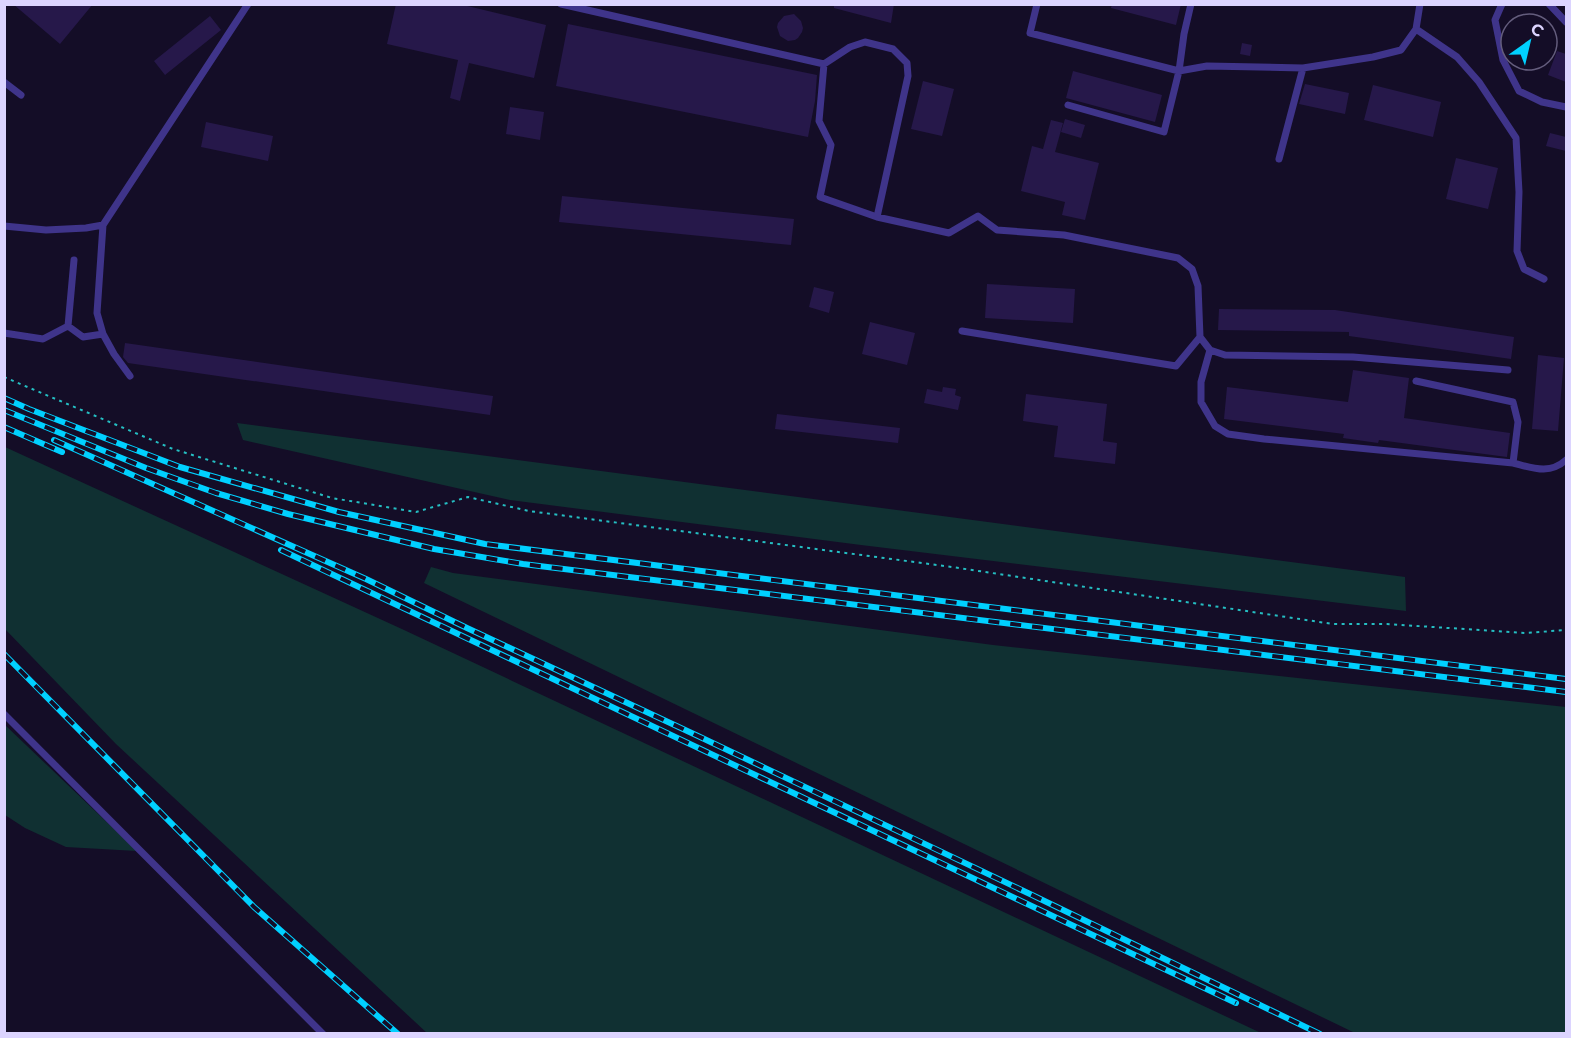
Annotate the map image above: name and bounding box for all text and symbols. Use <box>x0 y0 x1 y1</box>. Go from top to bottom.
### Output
north arrow <box>1499 12 1559 72</box>
text: С <box>1527 19 1548 41</box>

